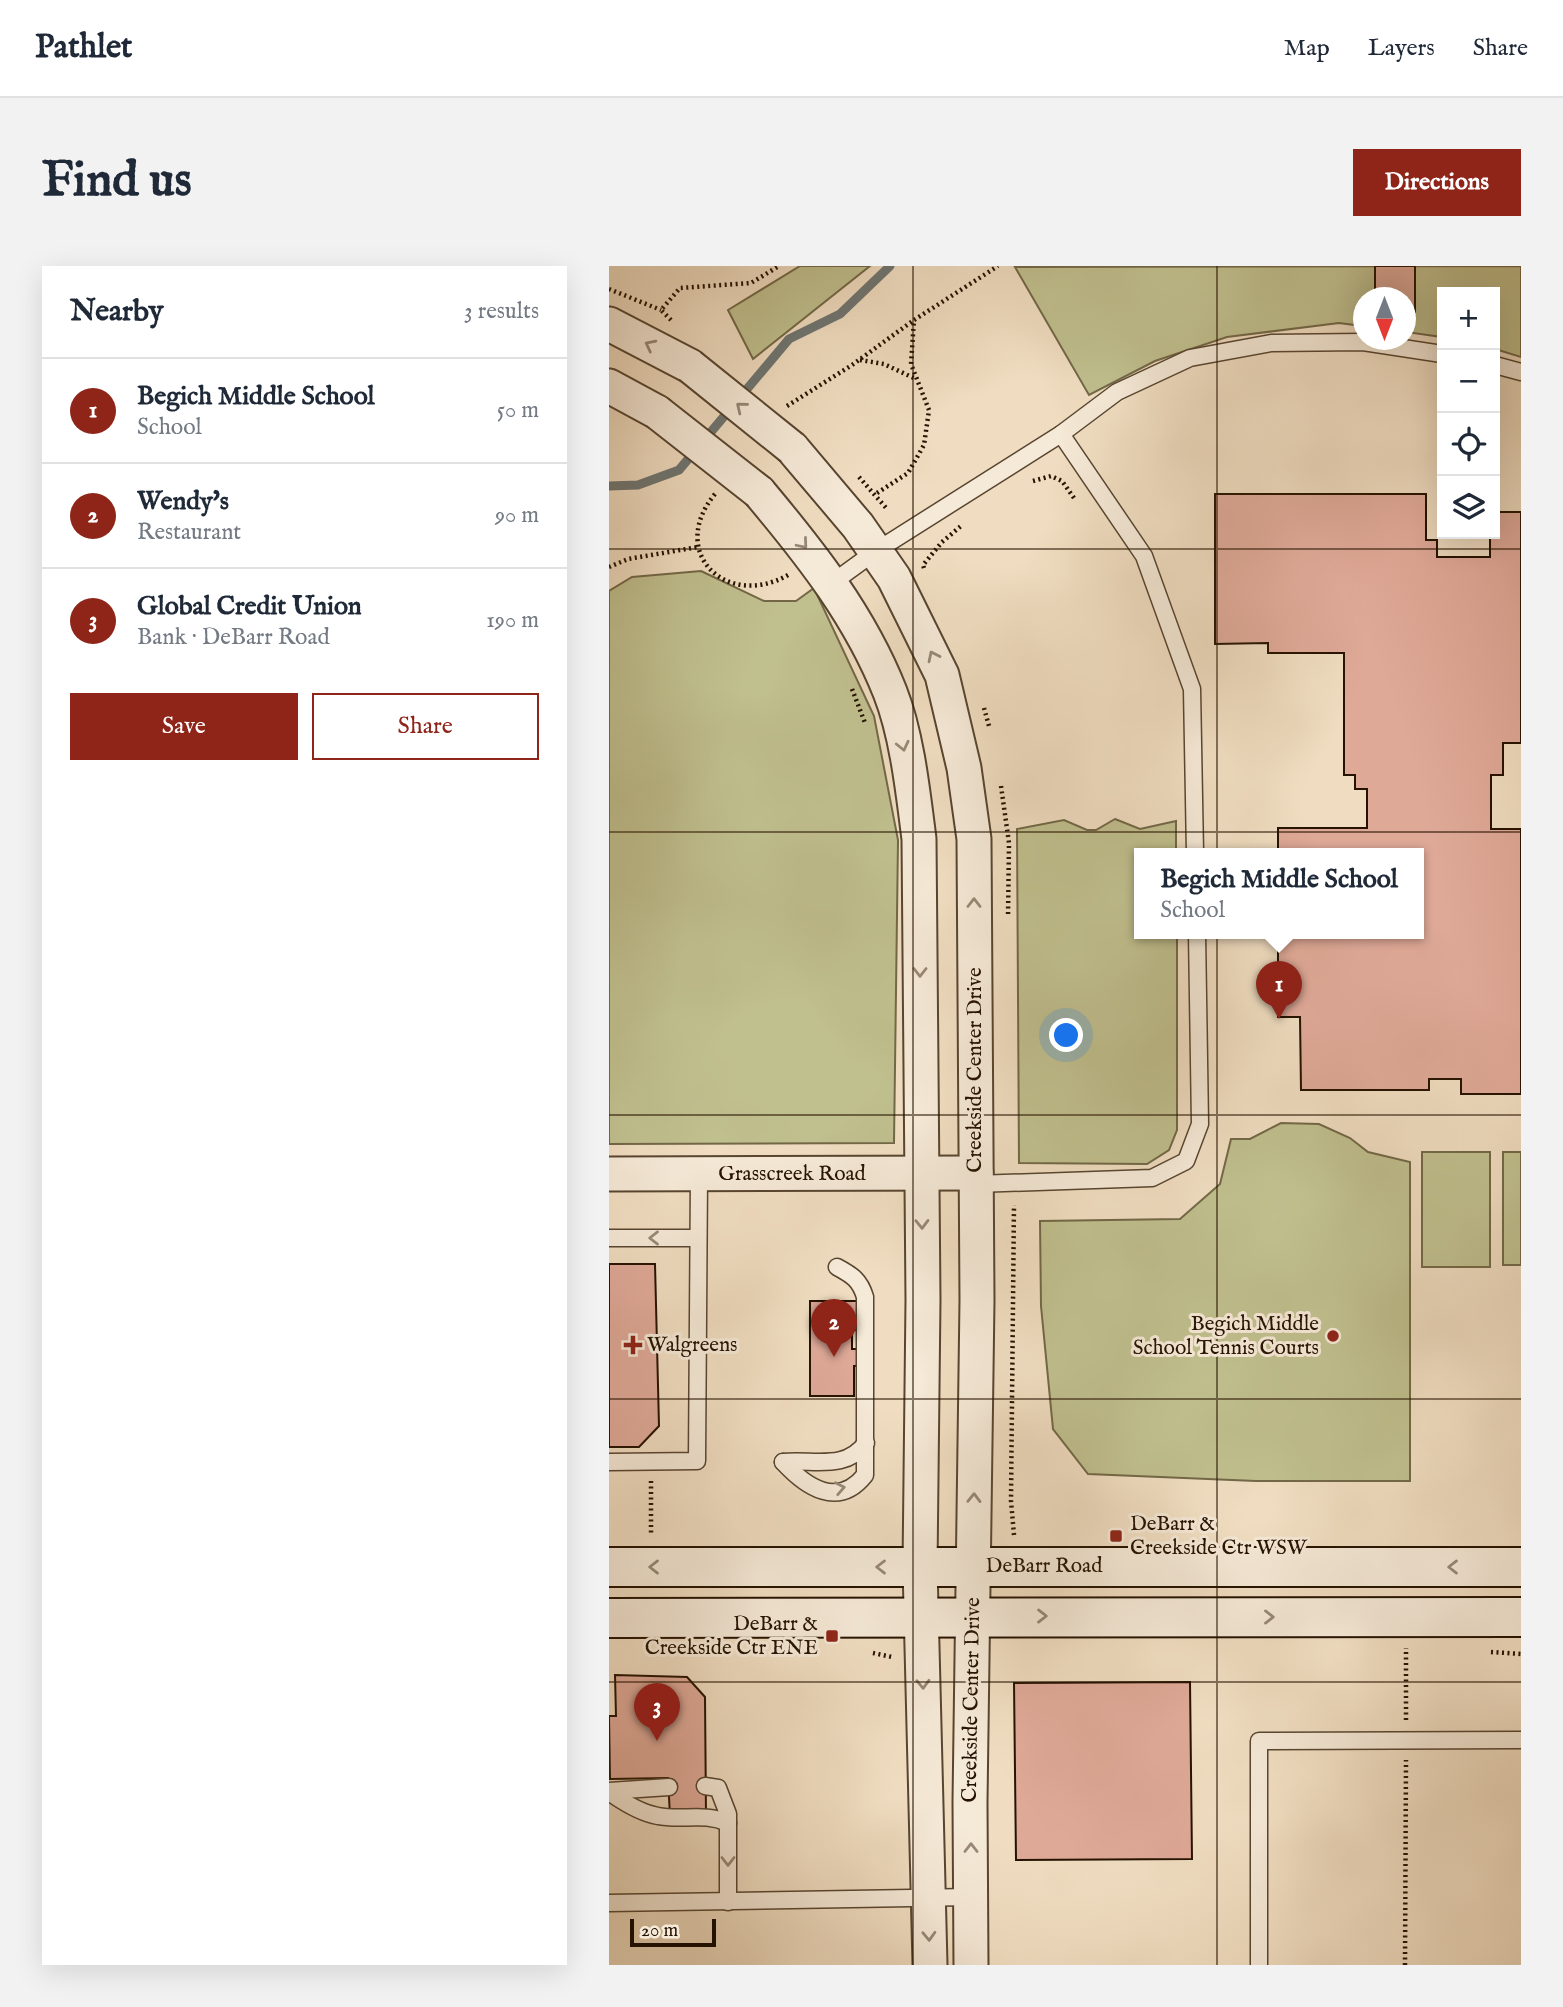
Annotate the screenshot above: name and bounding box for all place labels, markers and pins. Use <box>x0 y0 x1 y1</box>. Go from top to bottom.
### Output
pin: 1 <box>1256 961 1302 1019</box>
pin: 2 <box>811 1299 857 1357</box>
place label: Begich Middle School Tennis Courts <box>1133 1311 1319 1362</box>
marker: Begich Middle School Tennis Courts <box>1325 1328 1341 1344</box>
place label: Walgreens <box>647 1332 738 1359</box>
marker: Walgreens <box>625 1337 641 1353</box>
place label: DeBarr & Creekside Ctr WSW <box>1130 1511 1308 1562</box>
marker: DeBarr & Creekside Ctr WSW <box>1108 1528 1124 1544</box>
place label: DeBarr & Creekside Ctr ENE <box>645 1611 818 1662</box>
marker: DeBarr & Creekside Ctr ENE <box>824 1628 840 1644</box>
pin: 3 <box>634 1683 680 1741</box>

